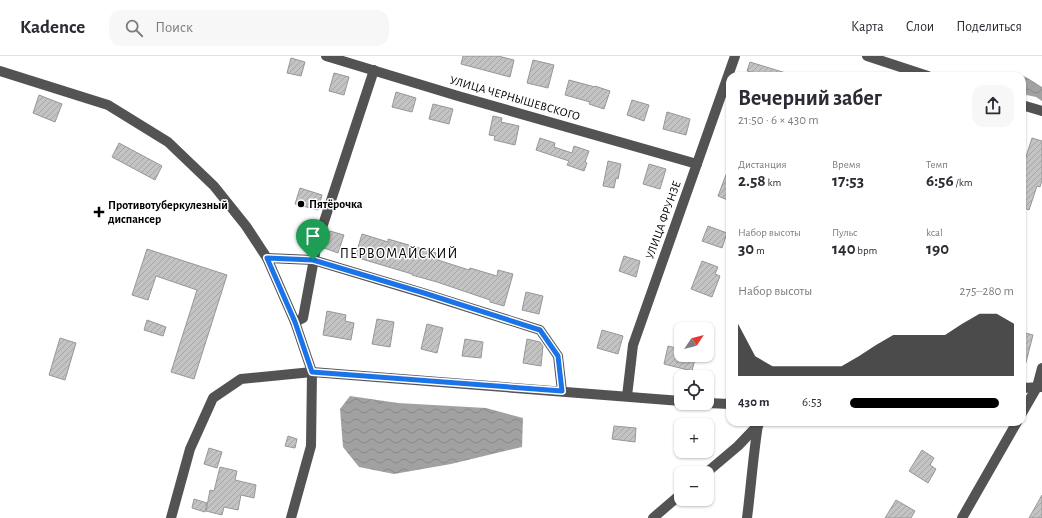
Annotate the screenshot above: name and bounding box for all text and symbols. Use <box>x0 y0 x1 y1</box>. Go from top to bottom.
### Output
search box <box>109 10 389 46</box>
icon: search <box>123 17 145 39</box>
text: Kadence <box>20 18 85 37</box>
text: Поиск <box>155 20 193 35</box>
text: Карта <box>851 20 884 34</box>
text: Слои <box>906 20 934 34</box>
text: Поделиться <box>956 20 1022 34</box>
street label: УЛИЦА ЧЕРНЫШЕВСКОГО <box>448 74 582 122</box>
button: share <box>972 85 1014 127</box>
text: Вечерний забег <box>738 87 882 109</box>
text: 21:50 · 6 × 430 m <box>738 114 819 127</box>
text: Дистанция <box>738 159 787 170</box>
text: Время <box>832 159 861 170</box>
text: Темп <box>926 159 948 170</box>
text: 2.58 <box>738 172 766 189</box>
text: 17:53 <box>832 172 864 189</box>
text: 6:56 <box>926 172 954 189</box>
text: km <box>766 177 781 188</box>
text: /km <box>954 177 972 188</box>
street label: УЛИЦА ФРУНЗЕ <box>643 179 683 261</box>
place label: Пятёрочка <box>309 198 363 210</box>
place label: Противотуберкулезный диспансер <box>108 199 228 225</box>
marker: Пятёрочка <box>296 199 306 209</box>
marker: Противотуберкулезный диспансер <box>93 206 105 218</box>
pin <box>296 219 330 260</box>
icon: arrive <box>302 225 324 247</box>
text: Набор высоты <box>738 227 801 238</box>
text: Пульс <box>832 227 858 238</box>
text: kcal <box>926 227 943 238</box>
text: 30 <box>738 240 754 257</box>
text: 140 <box>832 240 856 257</box>
text: 190 <box>926 240 949 257</box>
text: m <box>754 245 765 256</box>
text: bpm <box>856 245 877 256</box>
district label: ПЕРВОМАЙСКИЙ <box>340 246 458 261</box>
text: Набор высоты <box>738 285 812 298</box>
text: 275–280 m <box>960 285 1014 298</box>
north arrow <box>674 322 714 362</box>
map controls <box>674 322 714 506</box>
button: locate <box>674 370 714 410</box>
text: 430 m <box>738 396 769 409</box>
text: 6:53 <box>802 396 822 409</box>
button: + <box>674 418 714 458</box>
button: − <box>674 466 714 506</box>

